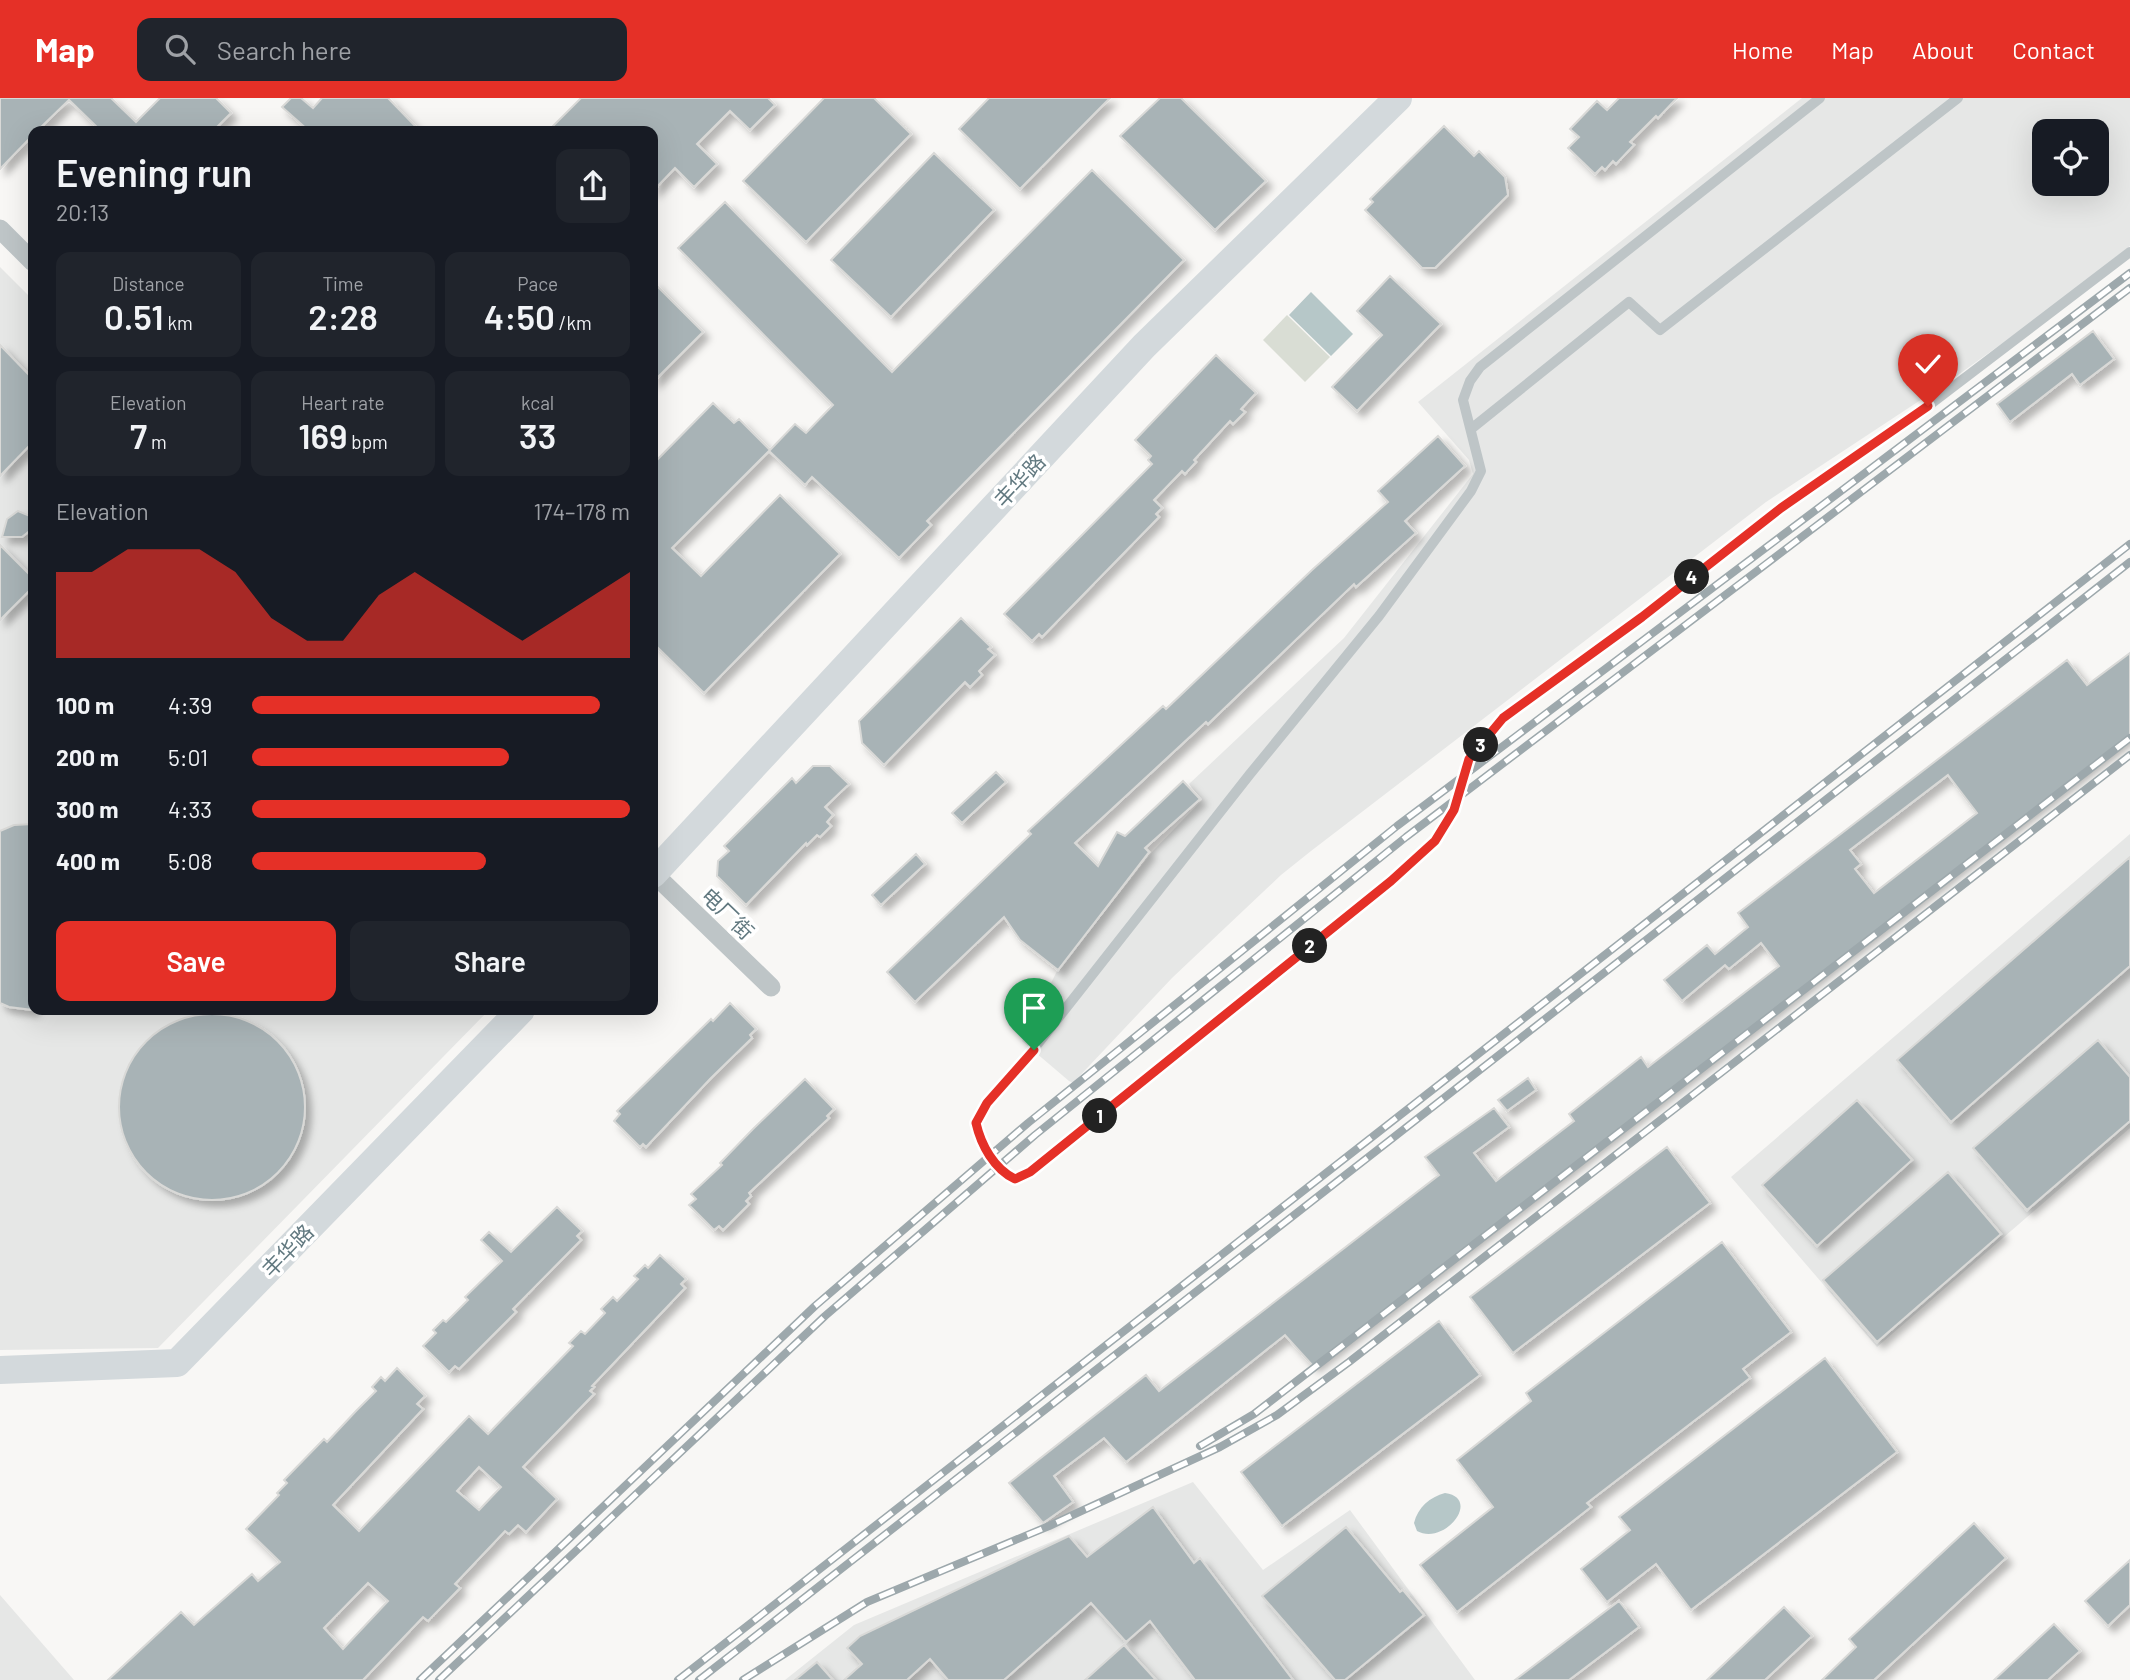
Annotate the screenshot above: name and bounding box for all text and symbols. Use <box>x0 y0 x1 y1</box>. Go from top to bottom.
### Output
search box <box>137 18 627 81</box>
text: Map <box>35 29 95 69</box>
icon: search <box>161 30 199 68</box>
text: Search here <box>217 34 352 65</box>
text: Home <box>1732 35 1793 64</box>
text: Map <box>1831 35 1874 64</box>
text: About <box>1912 35 1974 64</box>
text: Contact <box>2012 35 2095 64</box>
map controls <box>2032 119 2109 196</box>
button: locate <box>2032 119 2109 196</box>
text: Evening run <box>56 149 252 195</box>
button: share <box>556 149 630 223</box>
text: 20:13 <box>56 198 109 226</box>
text: Distance <box>112 272 185 295</box>
text: Time <box>322 272 364 295</box>
text: Pace <box>517 272 558 295</box>
text: 0.51 <box>104 295 164 337</box>
text: 2:28 <box>308 295 378 337</box>
text: 4:50 <box>484 295 555 337</box>
text: km <box>164 311 193 334</box>
text: /km <box>555 311 592 334</box>
pin <box>1898 334 1958 406</box>
icon: check <box>1909 345 1947 383</box>
text: Elevation <box>110 391 187 414</box>
text: Heart rate <box>301 391 385 414</box>
text: kcal <box>521 391 554 414</box>
text: 7 <box>130 414 147 456</box>
text: 169 <box>298 414 347 456</box>
text: 33 <box>519 414 556 456</box>
text: m <box>147 430 167 453</box>
text: bpm <box>347 430 388 453</box>
street label: 丰华路 <box>988 448 1050 512</box>
text: Elevation <box>56 497 149 525</box>
text: 174–178 m <box>534 497 630 525</box>
pin: 4 <box>1674 560 1710 594</box>
text: 4 <box>1686 565 1697 588</box>
text: 100 m <box>56 691 114 719</box>
text: 4:39 <box>168 691 212 719</box>
pin: 3 <box>1464 728 1498 762</box>
text: 3 <box>1475 733 1486 756</box>
text: 200 m <box>56 743 119 771</box>
text: 5:01 <box>168 743 208 771</box>
text: 300 m <box>56 795 118 823</box>
text: 4:33 <box>168 795 212 823</box>
text: 400 m <box>56 847 120 875</box>
text: 5:08 <box>168 847 213 875</box>
street label: 电厂街 <box>697 882 759 944</box>
button: Save <box>56 921 336 1001</box>
button: Share <box>350 921 630 1001</box>
pin: 2 <box>1292 928 1328 964</box>
text: 2 <box>1304 934 1315 957</box>
pin <box>1004 978 1064 1050</box>
icon: arrive <box>1015 989 1053 1027</box>
pin: 1 <box>1082 1098 1118 1134</box>
text: 1 <box>1096 1104 1103 1127</box>
street label: 丰华路 <box>256 1219 318 1281</box>

